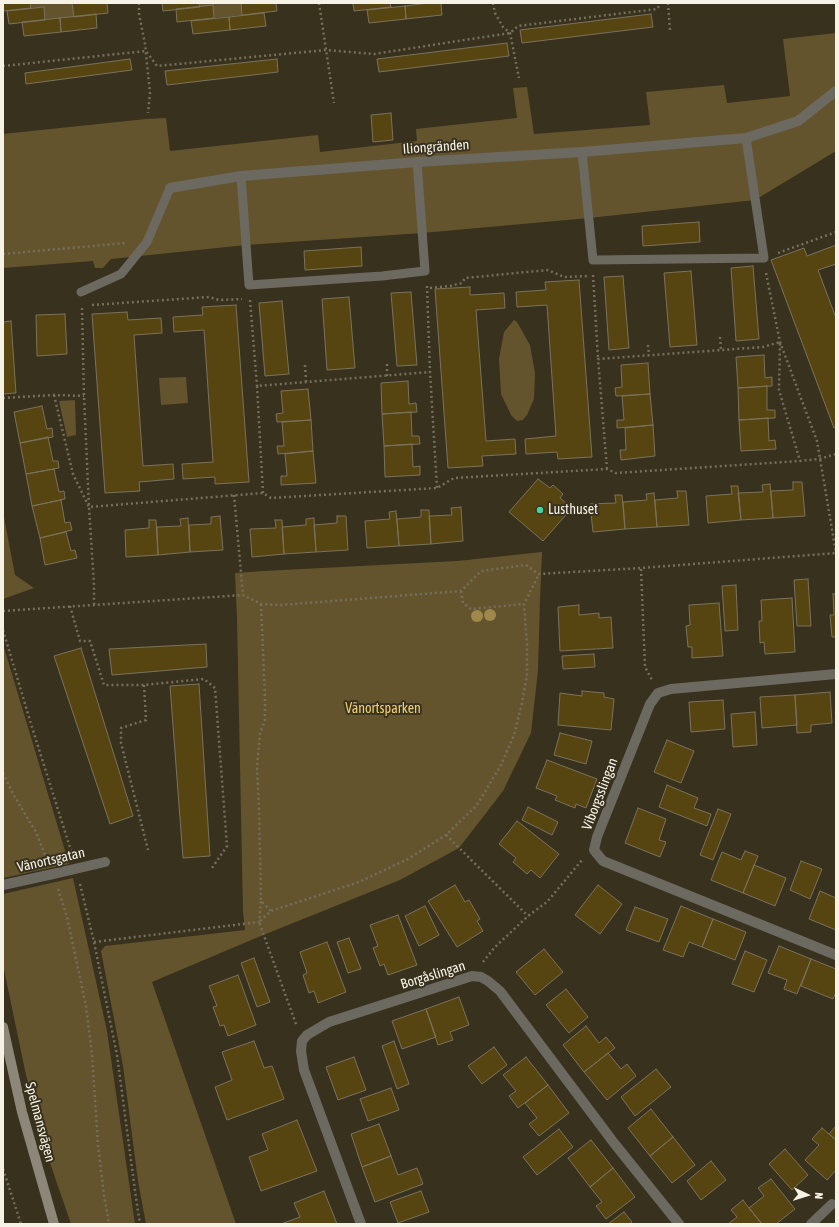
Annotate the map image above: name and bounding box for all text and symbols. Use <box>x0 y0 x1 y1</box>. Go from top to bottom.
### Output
street label: Iliongränden <box>402 136 470 158</box>
place label: Lusthuset <box>548 502 598 518</box>
marker: Lusthuset <box>535 505 545 515</box>
park label: Vänortsparken <box>345 701 421 717</box>
street label: Viborgsslingan <box>579 756 621 832</box>
street label: Vänortsgatan <box>16 844 86 876</box>
street label: Borgåslingan <box>399 957 467 993</box>
street label: Spelmansvägen <box>21 1080 59 1164</box>
north arrow <box>787 1175 827 1215</box>
text: N <box>813 1192 825 1199</box>

